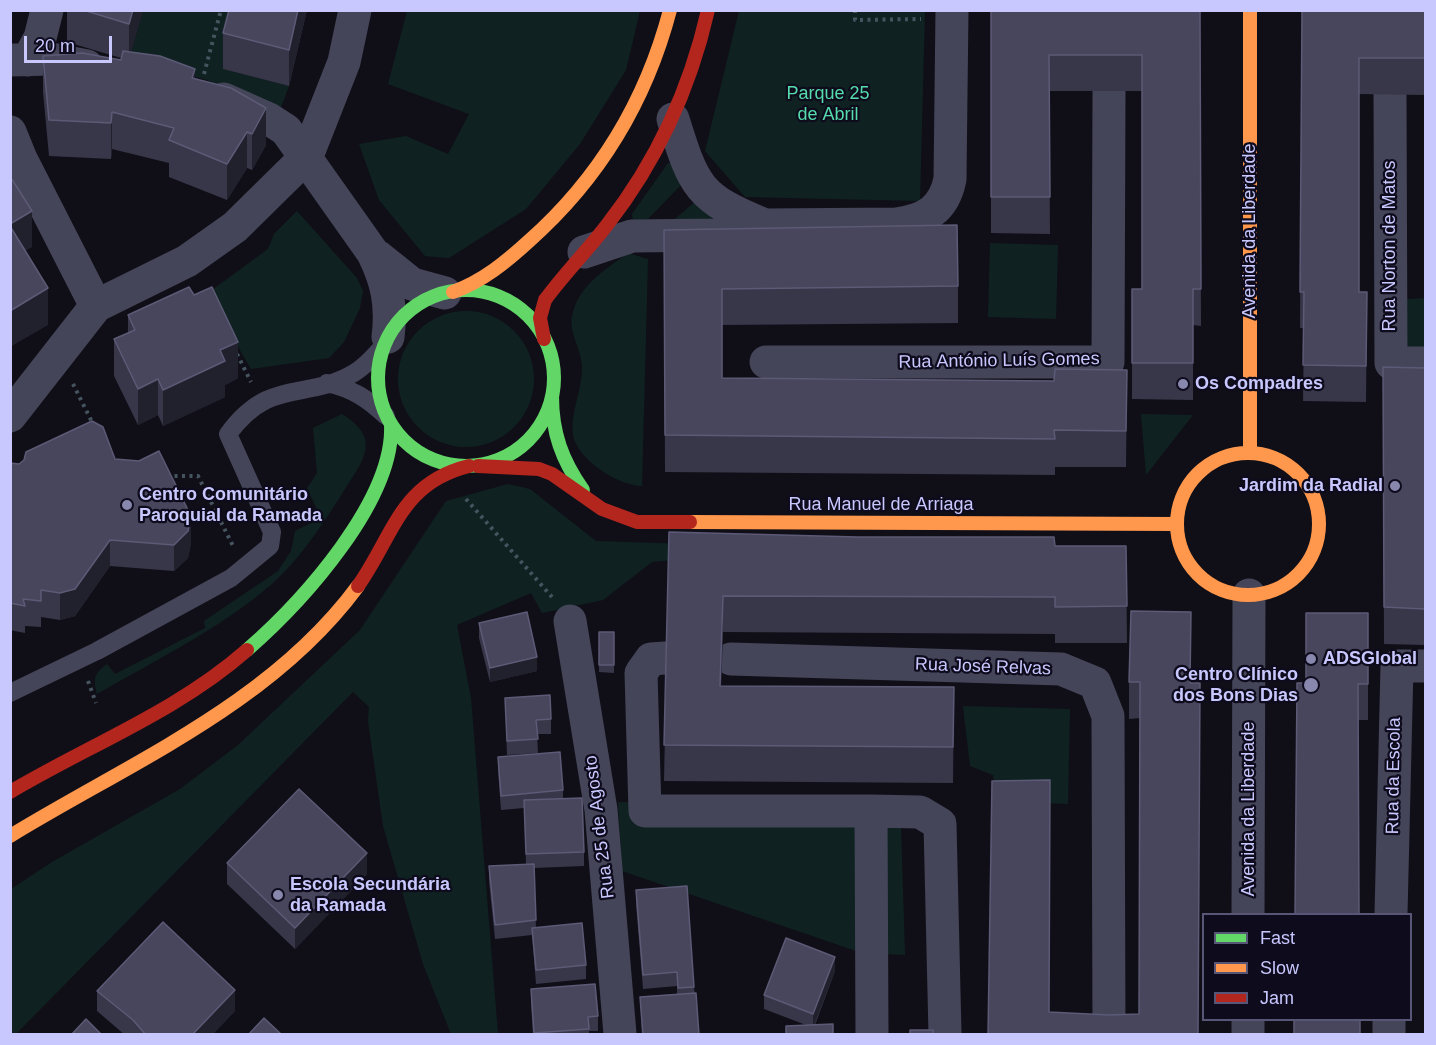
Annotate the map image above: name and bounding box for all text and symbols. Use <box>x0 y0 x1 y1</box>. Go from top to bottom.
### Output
scale bar <box>27 24 116 62</box>
text: 20 m <box>35 36 75 56</box>
park label: Parque 25 de Abril <box>786 83 870 125</box>
street label: Avenida da Liberdade <box>1239 144 1261 318</box>
street label: Rua Norton de Matos <box>1379 160 1401 332</box>
street label: Rua António Luís Gomes <box>898 348 1100 374</box>
place label: Os Compadres <box>1195 373 1323 395</box>
marker: Os Compadres <box>1176 377 1190 391</box>
place label: Jardim da Radial <box>1239 475 1383 497</box>
marker: Jardim da Radial <box>1388 479 1402 493</box>
place label: Centro Comunitário Paroquial da Ramada <box>139 484 322 526</box>
street label: Rua Manuel de Arriaga <box>788 494 974 516</box>
marker: Centro Comunitário Paroquial da Ramada <box>120 498 134 512</box>
place label: ADSGlobal <box>1323 648 1417 670</box>
marker: ADSGlobal <box>1304 652 1318 666</box>
street label: Rua José Relvas <box>915 654 1051 680</box>
place label: Centro Clínico dos Bons Dias <box>1173 664 1298 706</box>
marker: Centro Clínico dos Bons Dias <box>1302 676 1320 694</box>
street label: Rua da Escola <box>1382 717 1406 835</box>
street label: Avenida da Liberdade <box>1238 722 1260 896</box>
street label: Rua 25 de Agosto <box>580 754 620 900</box>
place label: Escola Secundária da Ramada <box>290 874 450 916</box>
marker: Escola Secundária da Ramada <box>271 888 285 902</box>
legend <box>1202 913 1412 1021</box>
text: Fast <box>1260 928 1295 948</box>
text: Slow <box>1260 958 1299 978</box>
text: Jam <box>1260 988 1294 1008</box>

